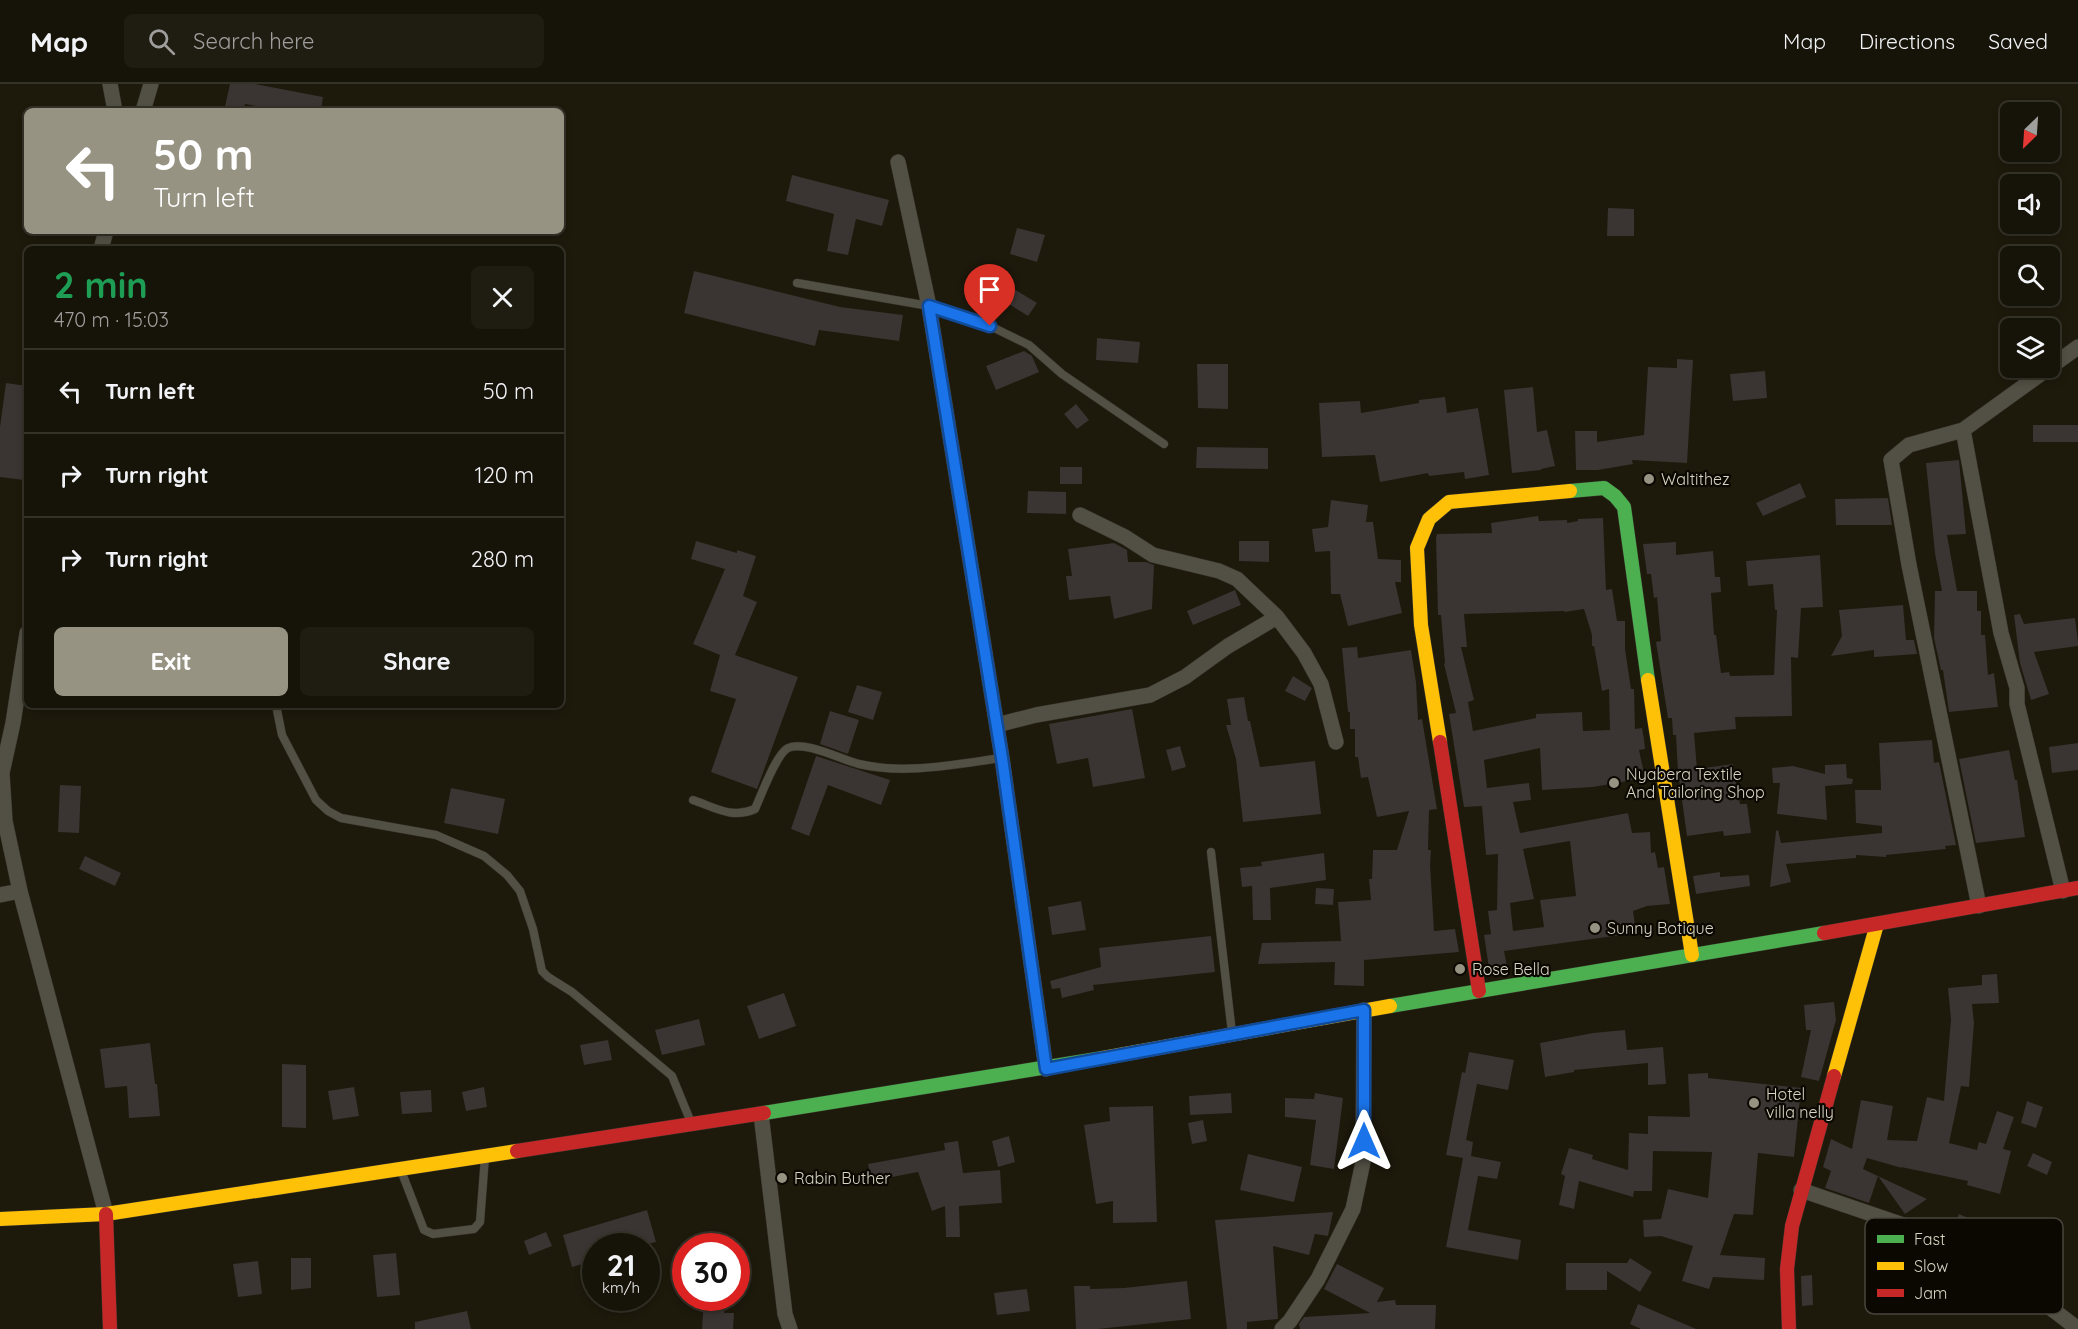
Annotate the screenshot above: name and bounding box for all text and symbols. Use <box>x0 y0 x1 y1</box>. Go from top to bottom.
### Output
search box <box>124 14 544 68</box>
text: Map <box>30 24 88 59</box>
icon: search <box>145 25 178 58</box>
text: Search here <box>193 27 315 55</box>
text: Map <box>1783 28 1826 54</box>
text: Directions <box>1859 28 1955 54</box>
text: Saved <box>1988 28 2048 54</box>
north arrow <box>2000 102 2060 162</box>
map controls <box>2000 102 2060 378</box>
text: 50 m <box>153 128 253 181</box>
icon: left <box>54 132 132 210</box>
button: sound <box>2000 174 2060 234</box>
text: Turn left <box>153 180 255 214</box>
button: search <box>2000 246 2060 306</box>
text: 2 min <box>54 262 148 307</box>
pin <box>964 264 1015 326</box>
button: close <box>471 266 534 329</box>
icon: arrive <box>973 273 1006 306</box>
text: 470 m · 15:03 <box>54 307 169 332</box>
button: layers <box>2000 318 2060 378</box>
icon: left <box>54 375 87 408</box>
text: Turn left <box>105 377 195 405</box>
text: 50 m <box>483 377 534 405</box>
icon: right <box>54 459 87 492</box>
text: Turn right <box>105 461 209 489</box>
text: 120 m <box>475 461 534 489</box>
place label: Waltithez <box>1661 469 1730 489</box>
marker: Waltithez <box>1642 472 1656 486</box>
icon: right <box>54 543 87 576</box>
text: Turn right <box>105 545 209 573</box>
text: 280 m <box>471 545 534 573</box>
button: Exit <box>54 627 288 696</box>
button: Share <box>300 627 534 696</box>
place label: Nyabera Textile And Tailoring Shop <box>1626 764 1765 802</box>
marker: Nyabera Textile And Tailoring Shop <box>1607 776 1621 790</box>
place label: Sunny Botique <box>1607 918 1714 938</box>
marker: Sunny Botique <box>1588 921 1602 935</box>
place label: Rose Bella <box>1472 959 1550 979</box>
marker: Rose Bella <box>1453 962 1467 976</box>
place label: Hotel villa nelly <box>1766 1084 1834 1122</box>
marker: Hotel villa nelly <box>1747 1096 1761 1110</box>
position arrow <box>1332 1109 1396 1173</box>
place label: Rabin Buther <box>794 1168 890 1188</box>
marker: Rabin Buther <box>775 1171 789 1185</box>
legend <box>1865 1218 2063 1314</box>
text: Fast <box>1914 1229 1945 1249</box>
speed limit sign: 30 <box>672 1233 750 1311</box>
text: 21 <box>607 1246 635 1284</box>
text: Slow <box>1914 1256 1948 1276</box>
text: km/h <box>602 1278 640 1297</box>
text: Jam <box>1914 1283 1947 1303</box>

